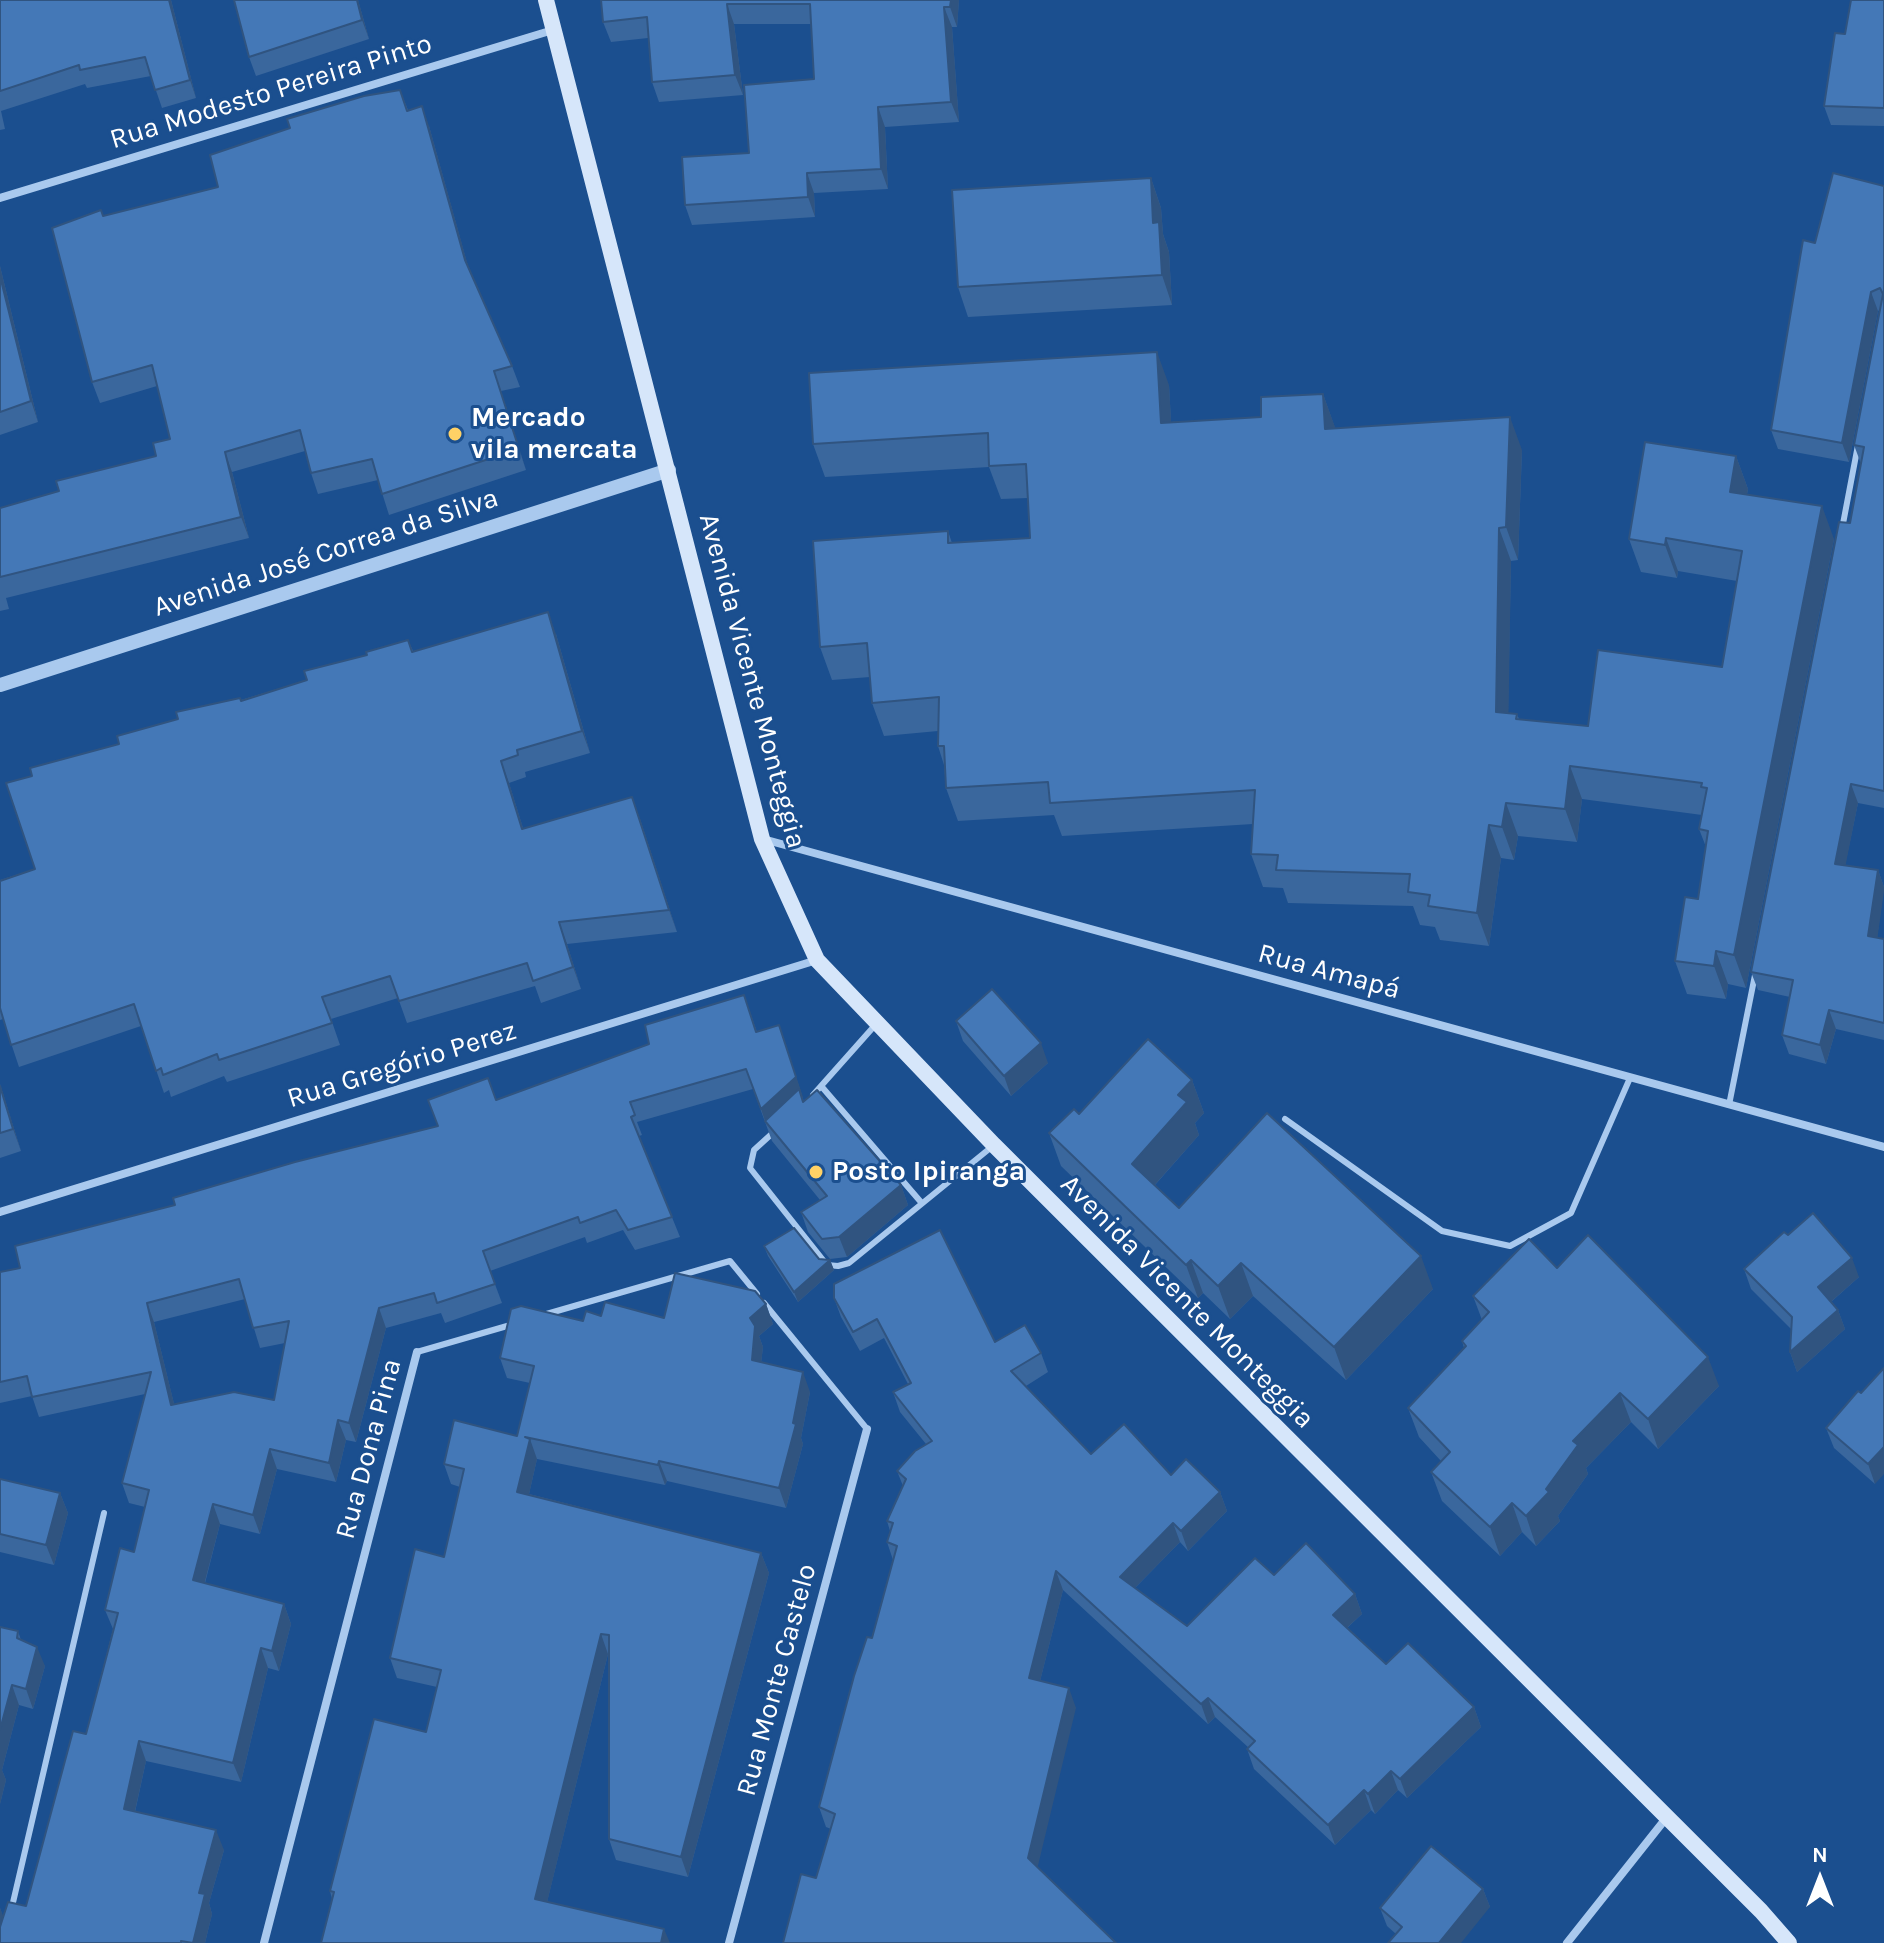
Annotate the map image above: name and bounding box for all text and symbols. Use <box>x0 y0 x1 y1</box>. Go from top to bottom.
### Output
street label: Rua Modesto Pereira Pinto <box>106 27 436 157</box>
place label: Mercado vila mercata <box>471 401 638 467</box>
marker: Mercado vila mercata <box>446 425 464 443</box>
street label: Avenida José Correa da Silva <box>149 481 503 625</box>
street label: Avenida Vicente Monteggia <box>691 510 813 852</box>
street label: Rua Amapá <box>1254 937 1404 1007</box>
street label: Rua Gregório Perez <box>283 1014 521 1116</box>
place label: Posto Ipiranga <box>832 1155 1025 1189</box>
marker: Posto Ipiranga <box>807 1163 825 1181</box>
street label: Avenida Vicente Monteggia <box>1053 1168 1321 1436</box>
street label: Rua Dona Pina <box>329 1355 409 1543</box>
street label: Rua Monte Castelo <box>730 1560 824 1800</box>
north arrow <box>1780 1839 1860 1919</box>
text: N <box>1812 1842 1828 1868</box>

